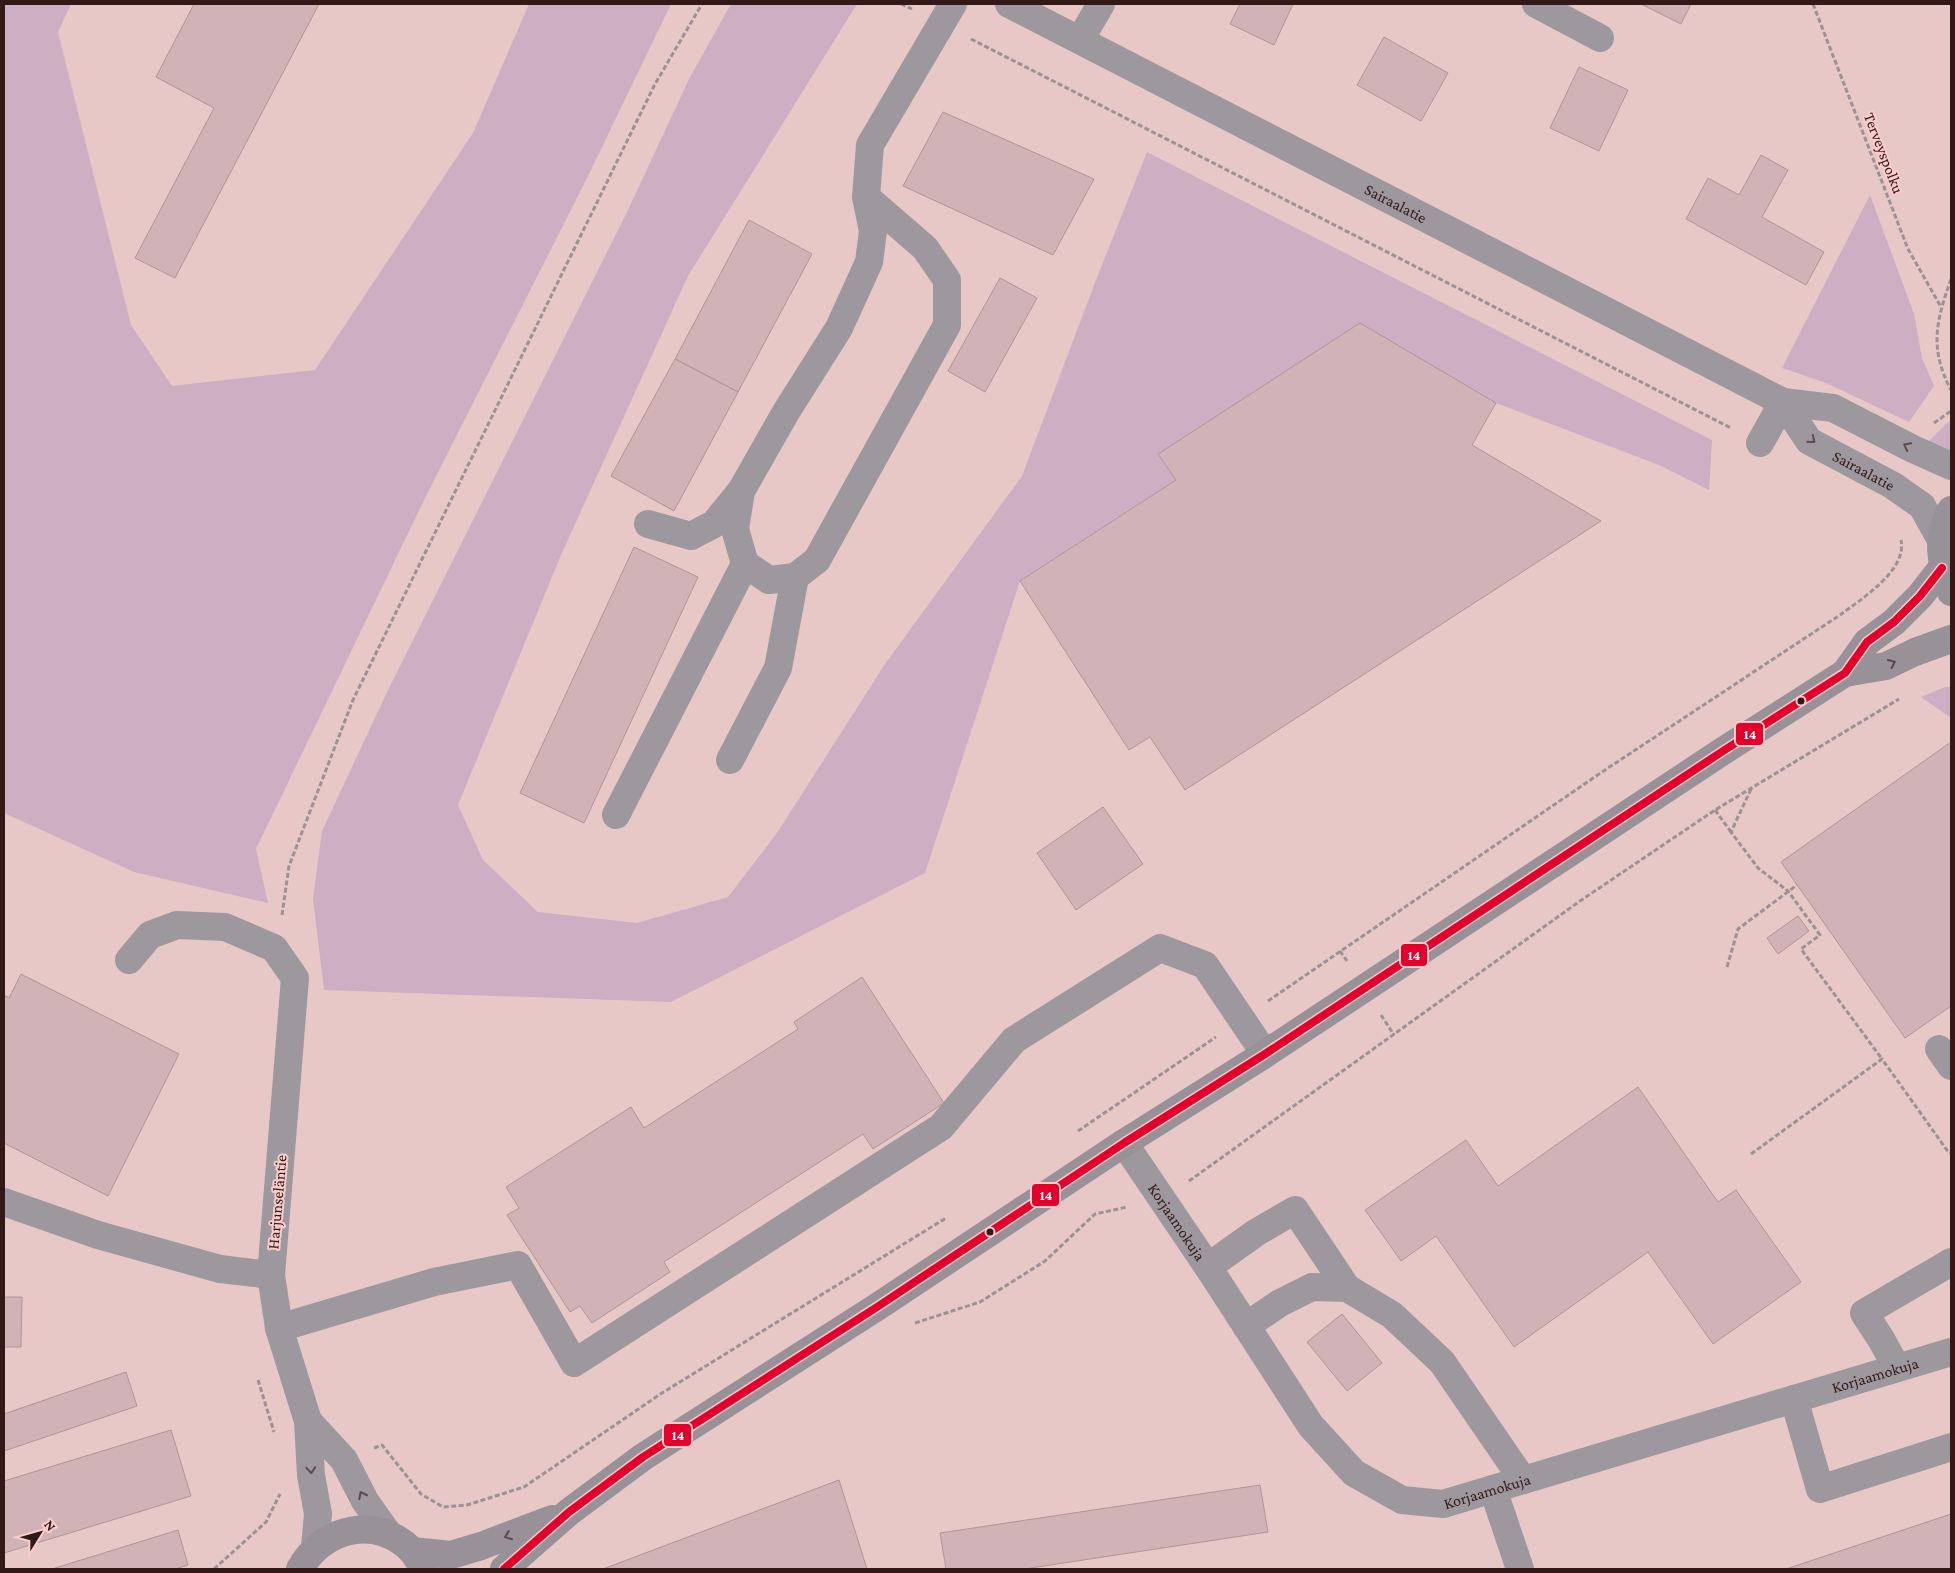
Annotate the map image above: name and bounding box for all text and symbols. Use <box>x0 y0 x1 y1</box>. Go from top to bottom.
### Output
street label: Terveyspolku <box>1860 110 1907 197</box>
street label: Sairaalatie <box>1362 180 1430 226</box>
one-way arrow <box>1806 435 1815 444</box>
one-way arrow <box>1903 442 1912 452</box>
street label: Sairaalatie <box>1830 447 1898 493</box>
one-way arrow <box>1887 658 1896 669</box>
unlabelled marker <box>1796 696 1806 706</box>
line badge: 14 <box>1735 722 1764 746</box>
text: 14 <box>1744 726 1757 742</box>
line badge: 14 <box>1400 943 1428 967</box>
text: 14 <box>1408 947 1421 963</box>
street label: Harjunseläntie <box>264 1154 291 1250</box>
street label: Korjaamokuja <box>1145 1180 1210 1264</box>
line badge: 14 <box>1031 1183 1060 1207</box>
text: 14 <box>1040 1187 1053 1203</box>
unlabelled marker <box>985 1227 995 1237</box>
street label: Korjaamokuja <box>1830 1354 1921 1396</box>
line badge: 14 <box>663 1423 692 1447</box>
text: 14 <box>672 1427 685 1443</box>
one-way arrow <box>306 1466 317 1474</box>
street label: Korjaamokuja <box>1442 1470 1533 1512</box>
one-way arrow <box>358 1491 368 1500</box>
north arrow <box>15 1508 65 1558</box>
text: N <box>41 1517 60 1534</box>
one-way arrow <box>504 1530 512 1540</box>

